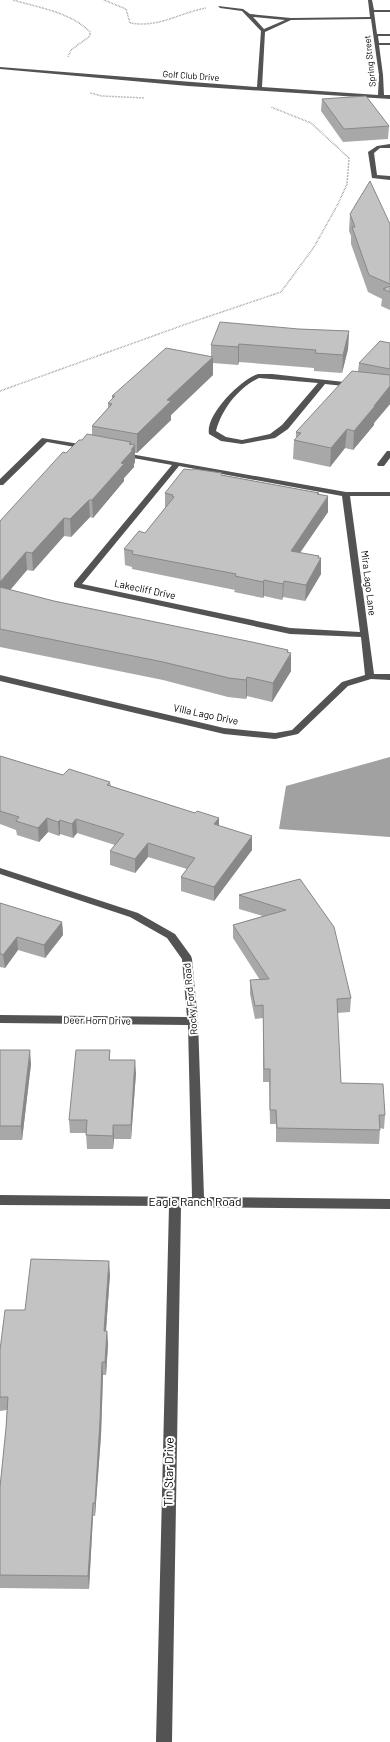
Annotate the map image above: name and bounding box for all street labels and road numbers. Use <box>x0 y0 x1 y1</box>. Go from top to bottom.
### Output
street label: Spring Street <box>361 35 378 87</box>
street label: Golf Club Drive <box>162 68 220 83</box>
street label: Mira Lago Lane <box>359 550 379 616</box>
street label: Lakecliff Drive <box>113 577 177 601</box>
street label: Villa Lago Drive <box>172 701 240 727</box>
street label: Rocky Ford Road <box>180 962 200 1036</box>
street label: Deer Horn Drive <box>63 1013 131 1027</box>
street label: Eagle Ranch Road <box>149 1194 241 1208</box>
street label: Tin Star Drive <box>160 1437 176 1507</box>

